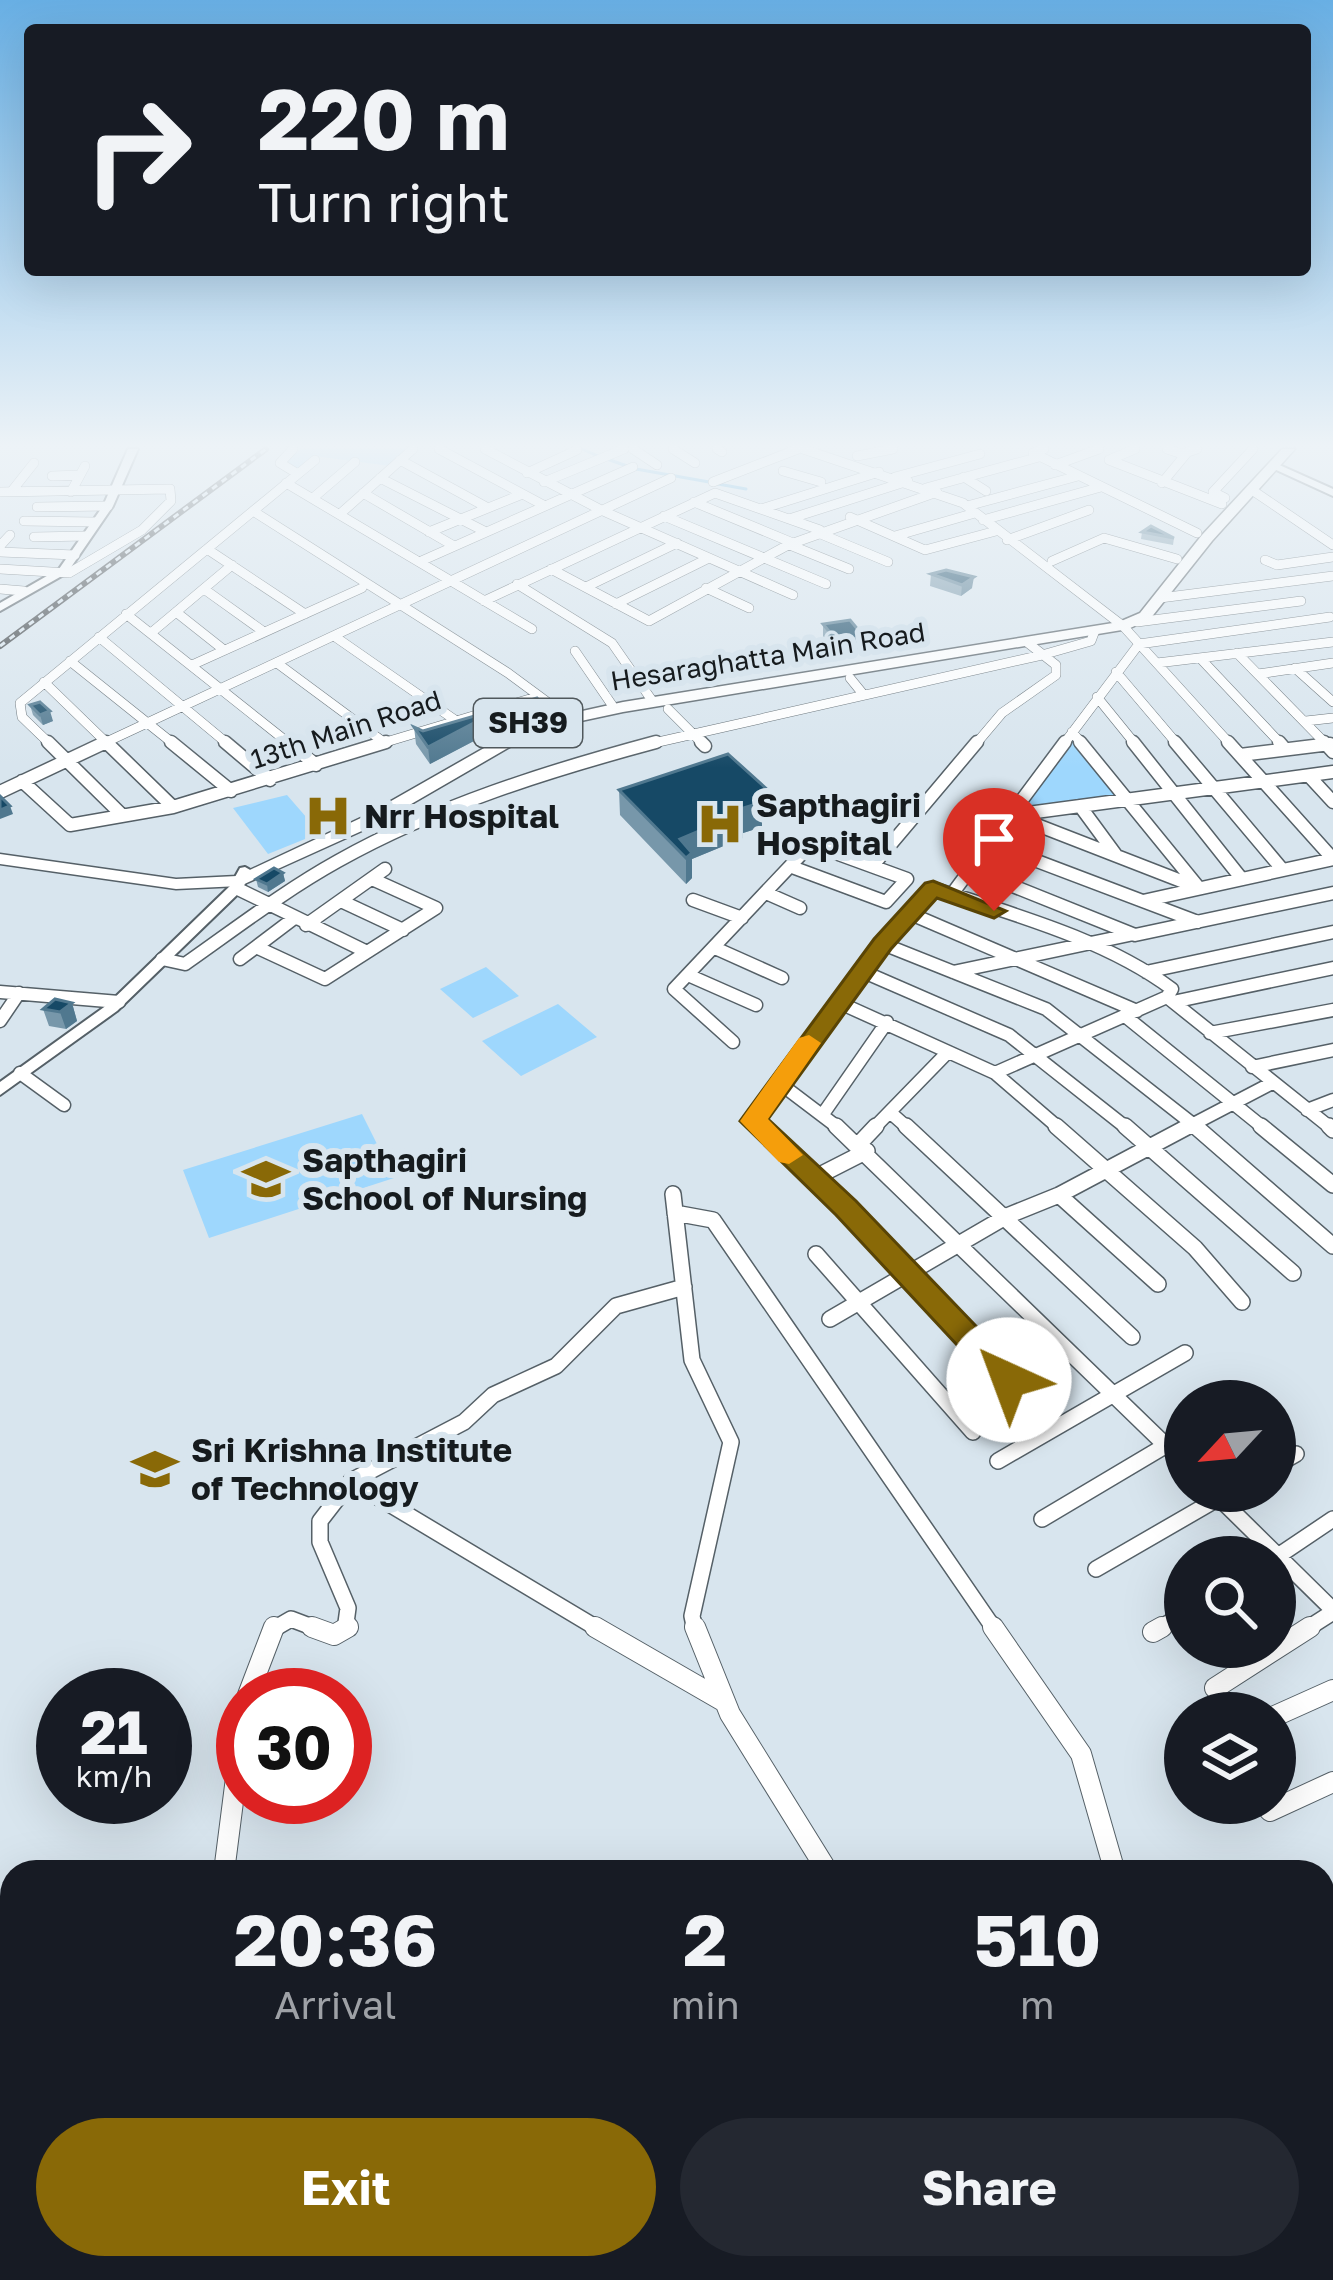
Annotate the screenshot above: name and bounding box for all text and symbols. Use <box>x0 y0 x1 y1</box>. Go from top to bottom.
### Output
text: 220 m <box>258 68 510 168</box>
icon: right <box>60 72 216 228</box>
text: Turn right <box>258 169 510 234</box>
street label: Hesaraghatta Main Road <box>608 615 927 697</box>
street label: 13th Main Road <box>246 683 445 775</box>
road number: SH39 <box>474 699 582 747</box>
place label: Sapthagiri Hospital <box>756 785 921 862</box>
pin <box>943 788 1045 911</box>
hospital icon: Nrr Hospital <box>303 791 353 841</box>
place label: Nrr Hospital <box>364 796 559 835</box>
hospital icon: Sapthagiri Hospital <box>695 799 745 849</box>
icon: arrive <box>961 806 1027 872</box>
place label: Sapthagiri School of Nursing <box>302 1140 587 1217</box>
school or university icon: Sapthagiri School of Nursing <box>241 1154 291 1204</box>
position arrow <box>946 1317 1072 1443</box>
north arrow <box>1164 1380 1296 1512</box>
map controls <box>1164 1380 1296 1824</box>
place label: Sri Krishna Institute of Technology <box>191 1430 512 1507</box>
school or university icon: Sri Krishna Institute of Technology <box>130 1444 180 1494</box>
button: search <box>1164 1536 1296 1668</box>
speed limit sign: 30 <box>216 1668 372 1824</box>
button: layers <box>1164 1692 1296 1824</box>
text: 21 <box>80 1695 148 1767</box>
text: km/h <box>76 1758 152 1794</box>
text: 20:36 <box>234 1895 437 1982</box>
text: 2 <box>683 1895 727 1982</box>
text: 510 <box>973 1895 1101 1982</box>
text: Arrival <box>274 1981 397 2028</box>
text: min <box>671 1981 740 2028</box>
text: m <box>1020 1981 1055 2028</box>
button: Exit <box>36 2118 656 2256</box>
button: Share <box>680 2118 1299 2256</box>

